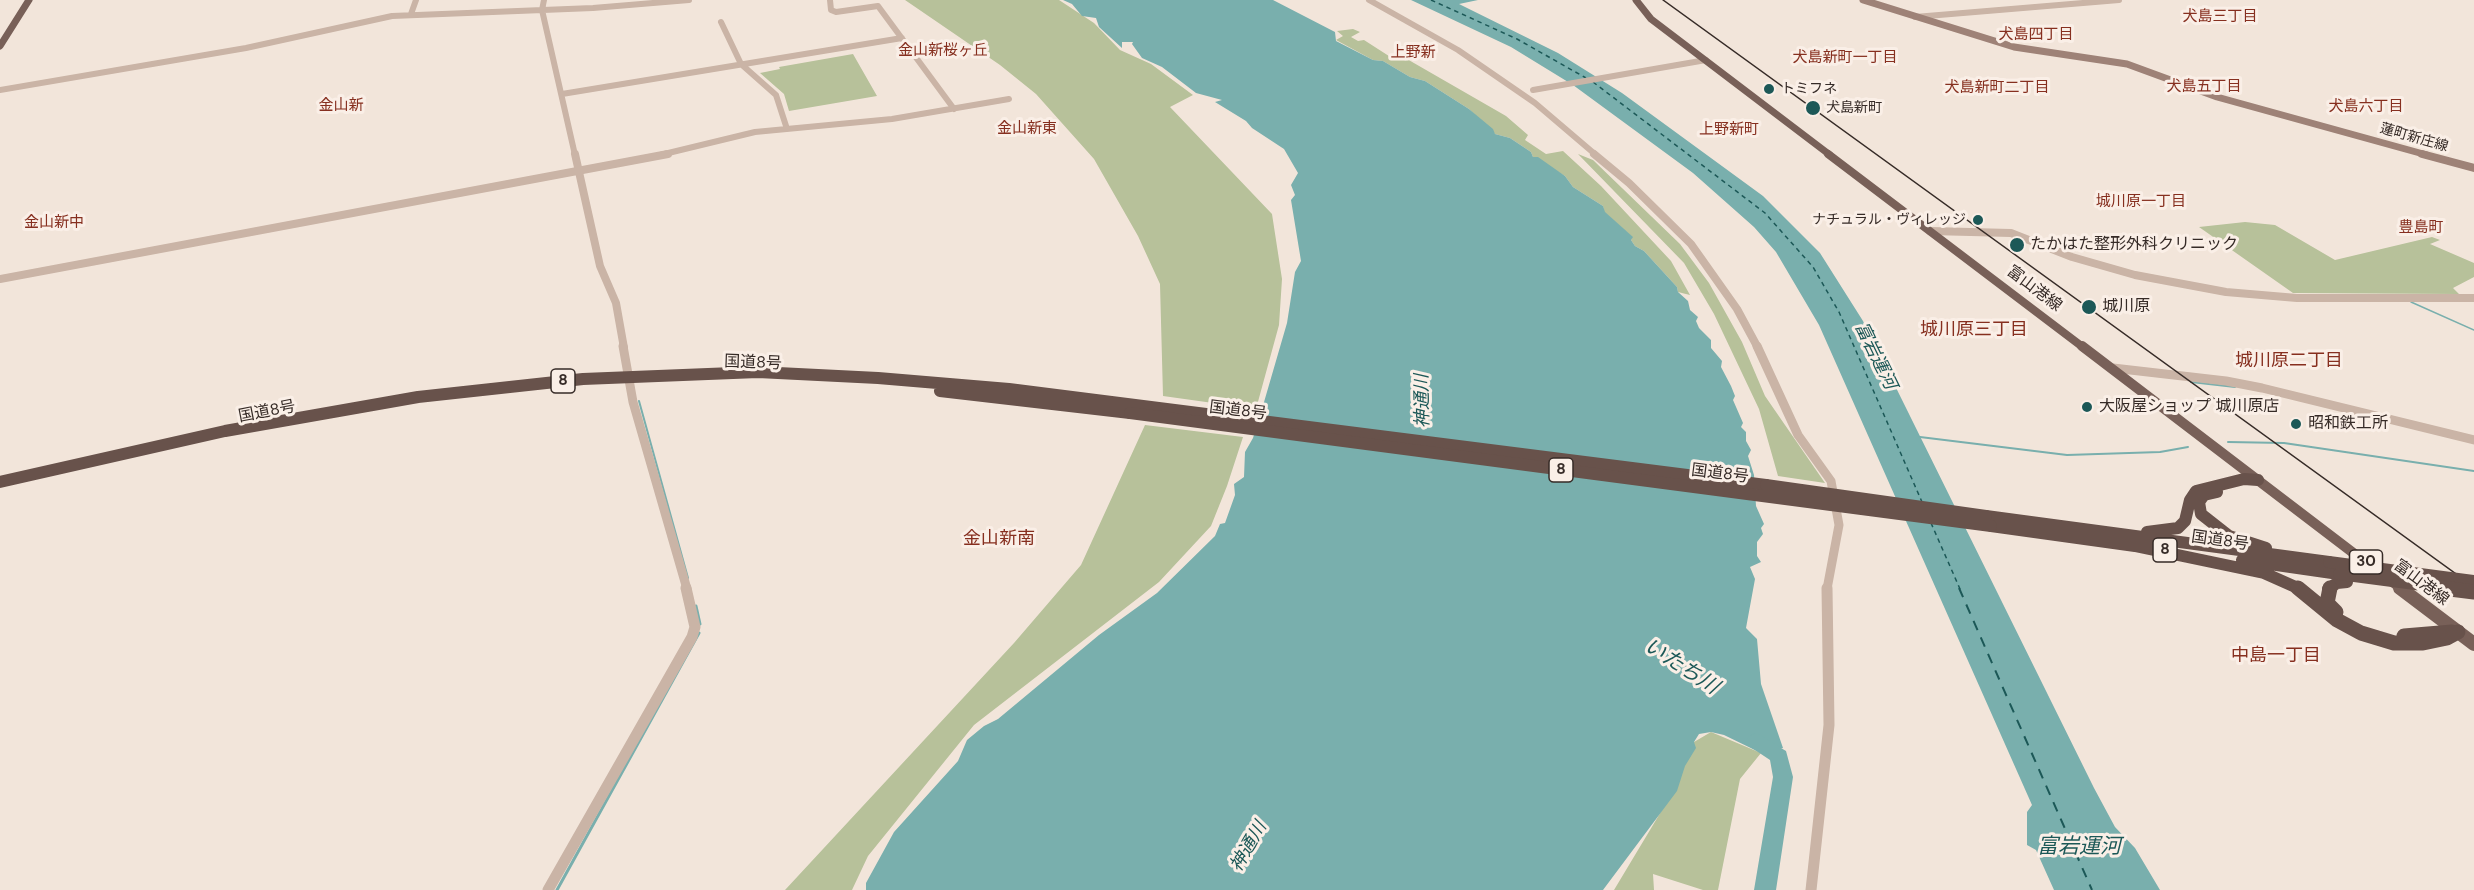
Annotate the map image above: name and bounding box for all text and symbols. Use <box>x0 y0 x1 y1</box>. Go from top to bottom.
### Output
district label: 犬島三丁目 <box>2183 8 2257 26</box>
district label: 犬島四丁目 <box>1999 26 2073 44</box>
district label: 金山新桜ヶ丘 <box>898 42 988 60</box>
district label: 上野新 <box>1391 44 1435 62</box>
district label: 犬島新町一丁目 <box>1793 49 1897 67</box>
district label: 犬島五丁目 <box>2167 78 2241 96</box>
district label: 犬島新町二丁目 <box>1945 79 2049 97</box>
place label: トミフネ <box>1781 81 1837 97</box>
marker: トミフネ <box>1762 82 1776 96</box>
district label: 金山新 <box>319 97 363 115</box>
district label: 犬島六丁目 <box>2329 98 2403 116</box>
marker: 犬島新町 <box>1804 99 1822 117</box>
place label: 犬島新町 <box>1826 100 1882 116</box>
district label: 金山新東 <box>997 120 1057 138</box>
street label: 蓮町新庄線 <box>2378 120 2450 156</box>
district label: 上野新町 <box>1699 121 1759 139</box>
district label: 城川原一丁目 <box>2096 193 2186 211</box>
place label: ナチュラル・ヴィレッジ <box>1812 212 1966 228</box>
marker: ナチュラル・ヴィレッジ <box>1971 213 1985 227</box>
district label: 金山新中 <box>24 214 84 232</box>
district label: 豊島町 <box>2399 219 2443 237</box>
place label: たかはた整形外科クリニック <box>2030 235 2238 255</box>
marker: たかはた整形外科クリニック <box>2008 236 2026 254</box>
street label: 富山港線 <box>2003 262 2065 316</box>
place label: 城川原 <box>2102 297 2150 317</box>
marker: 城川原 <box>2080 298 2098 316</box>
water label: 富岩運河 <box>1850 319 1900 393</box>
district label: 城川原三丁目 <box>1920 319 2028 341</box>
district label: 城川原二丁目 <box>2235 350 2343 372</box>
street label: 国道8号 <box>724 352 782 374</box>
road number: 8 <box>551 369 575 393</box>
water label: 神通川 <box>1412 374 1434 428</box>
street label: 国道8号 <box>237 397 297 427</box>
place label: 大阪屋ショップ 城川原店 <box>2099 397 2279 417</box>
street label: 国道8号 <box>1208 398 1268 424</box>
marker: 大阪屋ショップ 城川原店 <box>2080 400 2094 414</box>
place label: 昭和鉄工所 <box>2308 414 2388 434</box>
marker: 昭和鉄工所 <box>2289 417 2303 431</box>
road number: 8 <box>1549 458 1573 482</box>
street label: 国道8号 <box>1690 461 1750 487</box>
street label: 国道8号 <box>2190 527 2250 555</box>
district label: 金山新南 <box>963 528 1035 550</box>
road number: 8 <box>2153 538 2177 562</box>
road number: 30 <box>2350 550 2382 574</box>
street label: 富山港線 <box>2390 556 2452 610</box>
water label: いたち川 <box>1639 634 1723 700</box>
district label: 中島一丁目 <box>2231 645 2321 667</box>
water label: 神通川 <box>1226 818 1272 876</box>
water label: 富岩運河 <box>2037 834 2121 860</box>

